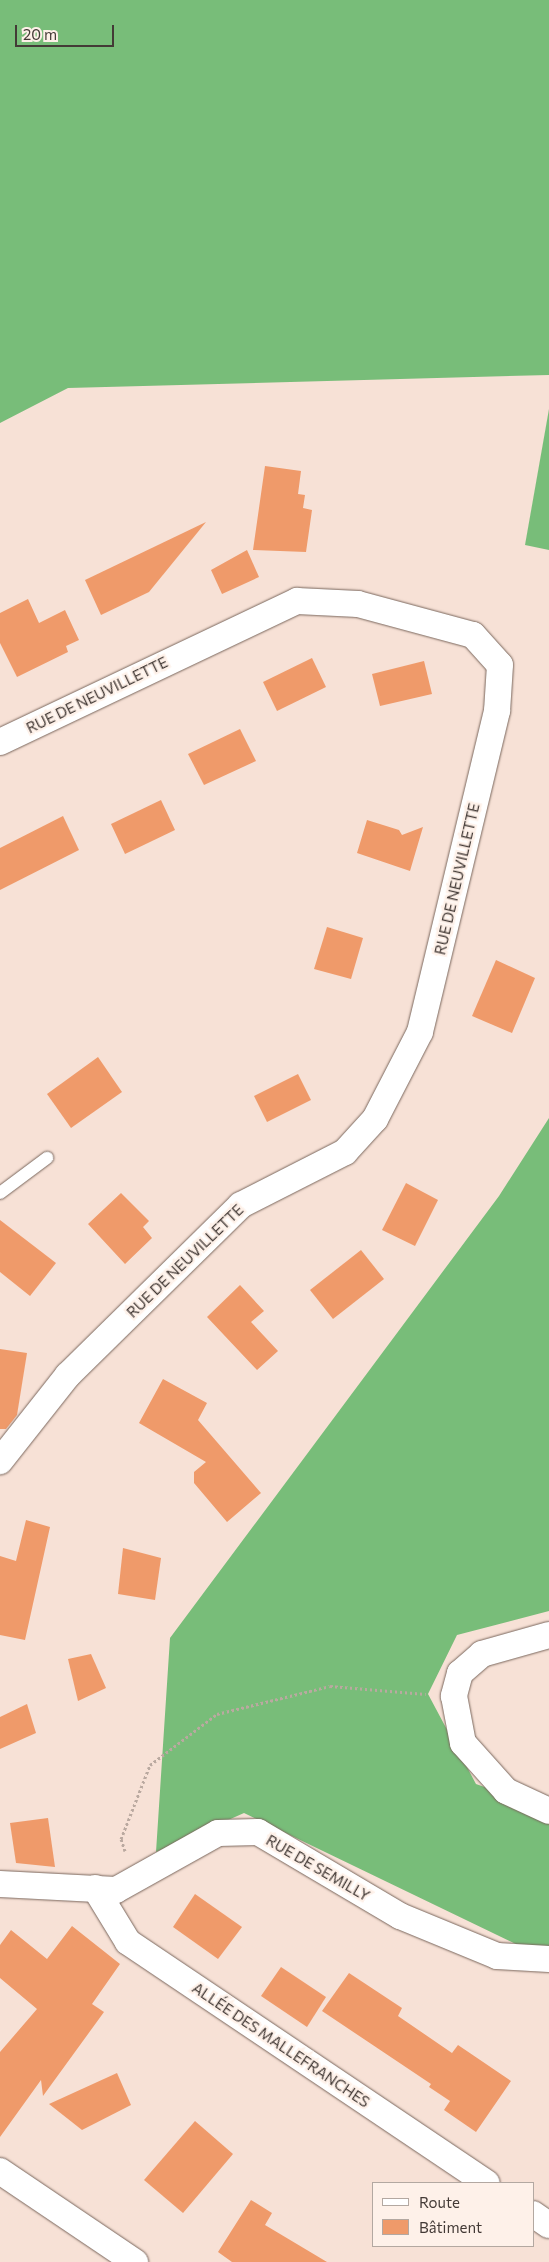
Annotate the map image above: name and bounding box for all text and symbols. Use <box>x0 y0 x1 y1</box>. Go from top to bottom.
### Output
scale bar <box>18 15 116 47</box>
text: 20 m <box>23 25 57 43</box>
street label: RUE DE NEUVILLETTE <box>23 653 171 737</box>
street label: RUE DE NEUVILLETTE <box>431 801 483 957</box>
street label: RUE DE NEUVILLETTE <box>123 1201 247 1321</box>
street label: RUE DE SEMILLY <box>263 1831 373 1905</box>
street label: ALLÉE DES MALLEFRANCHES <box>189 1979 373 2111</box>
legend <box>372 2182 534 2247</box>
text: Route <box>419 2193 460 2211</box>
text: Bâtiment <box>419 2218 482 2236</box>

